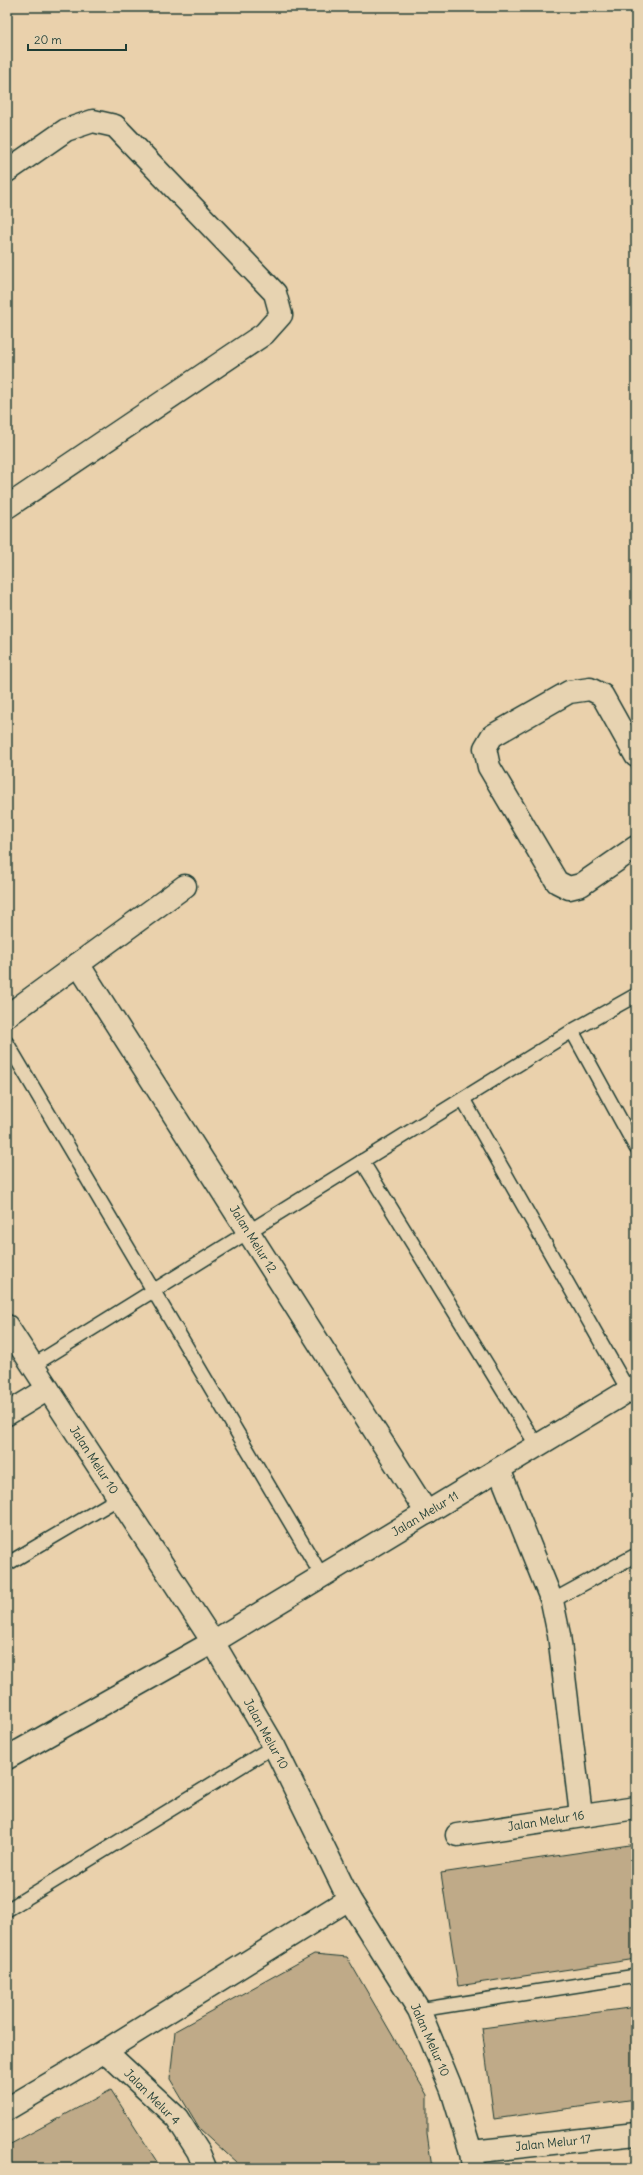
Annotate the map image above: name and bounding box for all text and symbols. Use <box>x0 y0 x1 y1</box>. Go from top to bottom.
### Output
scale bar <box>28 26 126 52</box>
text: 20 m <box>34 32 62 47</box>
street label: Jalan Melur 12 <box>227 1202 280 1276</box>
street label: Jalan Melur 10 <box>67 1423 122 1497</box>
street label: Jalan Melur 11 <box>389 1488 461 1539</box>
street label: Jalan Melur 10 <box>241 1696 292 1772</box>
street label: Jalan Melur 16 <box>506 1807 585 1834</box>
street label: Jalan Melur 10 <box>408 2001 453 2079</box>
street label: Jalan Melur 4 <box>121 2066 183 2128</box>
street label: Jalan Melur 17 <box>514 2131 592 2154</box>

